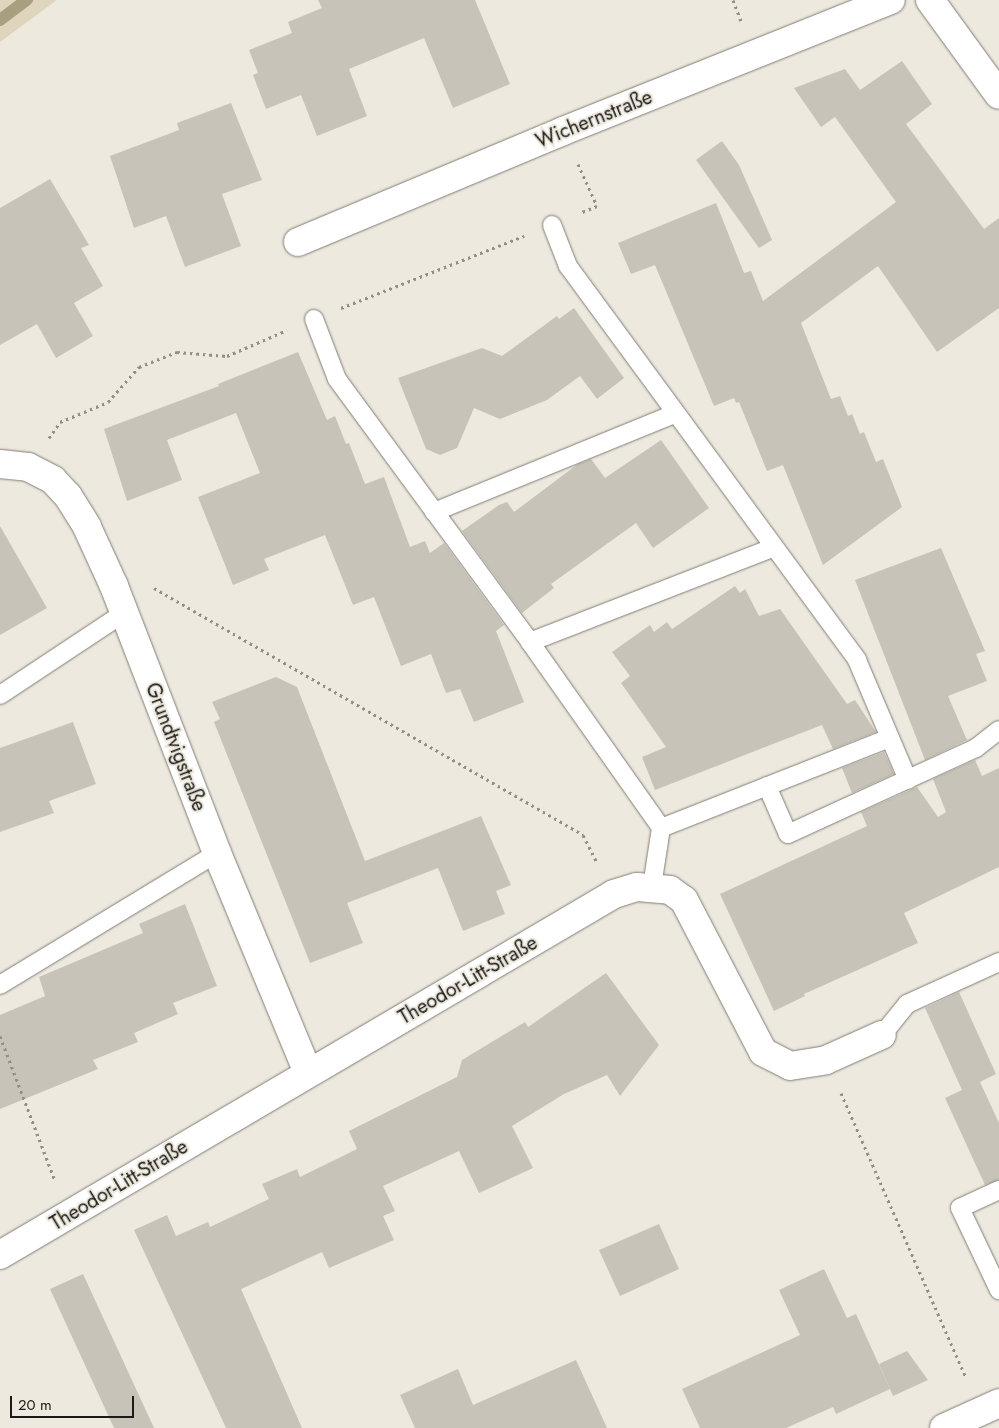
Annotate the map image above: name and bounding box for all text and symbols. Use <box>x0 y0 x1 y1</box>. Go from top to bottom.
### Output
street label: Wichernstraße <box>532 85 656 153</box>
street label: Grundtvigstraße <box>140 679 212 815</box>
street label: Theodor-Litt-Straße <box>394 931 542 1029</box>
street label: Theodor-Litt-Straße <box>46 1134 192 1236</box>
scale bar <box>12 1386 136 1418</box>
text: 20 m <box>18 1394 52 1416</box>

